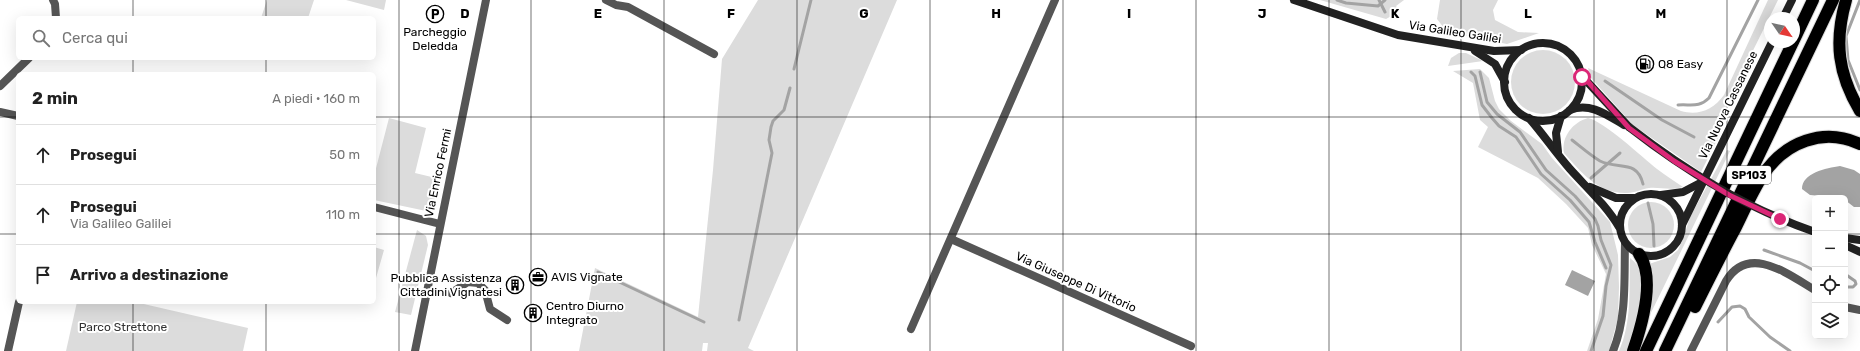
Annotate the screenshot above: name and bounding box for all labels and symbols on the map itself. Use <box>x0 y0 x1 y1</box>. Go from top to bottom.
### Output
parking icon: Parcheggio Deledda <box>425 4 445 24</box>
text: D <box>460 6 470 21</box>
text: E <box>594 6 602 21</box>
text: F <box>727 6 735 21</box>
text: G <box>859 6 869 21</box>
text: H <box>991 6 1001 21</box>
text: I <box>1127 6 1131 21</box>
text: J <box>1258 6 1266 21</box>
text: K <box>1391 6 1400 21</box>
text: L <box>1524 6 1532 21</box>
text: M <box>1656 6 1666 21</box>
north arrow <box>1764 12 1800 48</box>
street label: Via Galileo Galilei <box>1408 18 1502 46</box>
place label: Parcheggio Deledda <box>403 25 467 53</box>
street label: Via Nuova Cassanese <box>1696 48 1760 161</box>
fuel station icon: Q8 Easy <box>1635 54 1655 74</box>
place label: Q8 Easy <box>1658 57 1703 71</box>
route start <box>1573 68 1591 86</box>
street label: Via Enrico Fermi <box>422 127 454 219</box>
road number: SP103 <box>1727 166 1771 184</box>
route end <box>1771 210 1789 228</box>
street label: Via Giuseppe Di Vittorio <box>1014 249 1139 315</box>
office icon: AVIS Vignate <box>528 267 548 287</box>
place label: AVIS Vignate <box>551 270 623 284</box>
place label: Pubblica Assistenza Cittadini Vignatesi <box>390 271 502 299</box>
building icon: Pubblica Assistenza Cittadini Vignatesi <box>505 275 525 295</box>
place label: Centro Diurno Integrato <box>546 299 624 327</box>
building icon: Centro Diurno Integrato <box>523 303 543 323</box>
park label: Parco Strettone <box>79 320 168 334</box>

